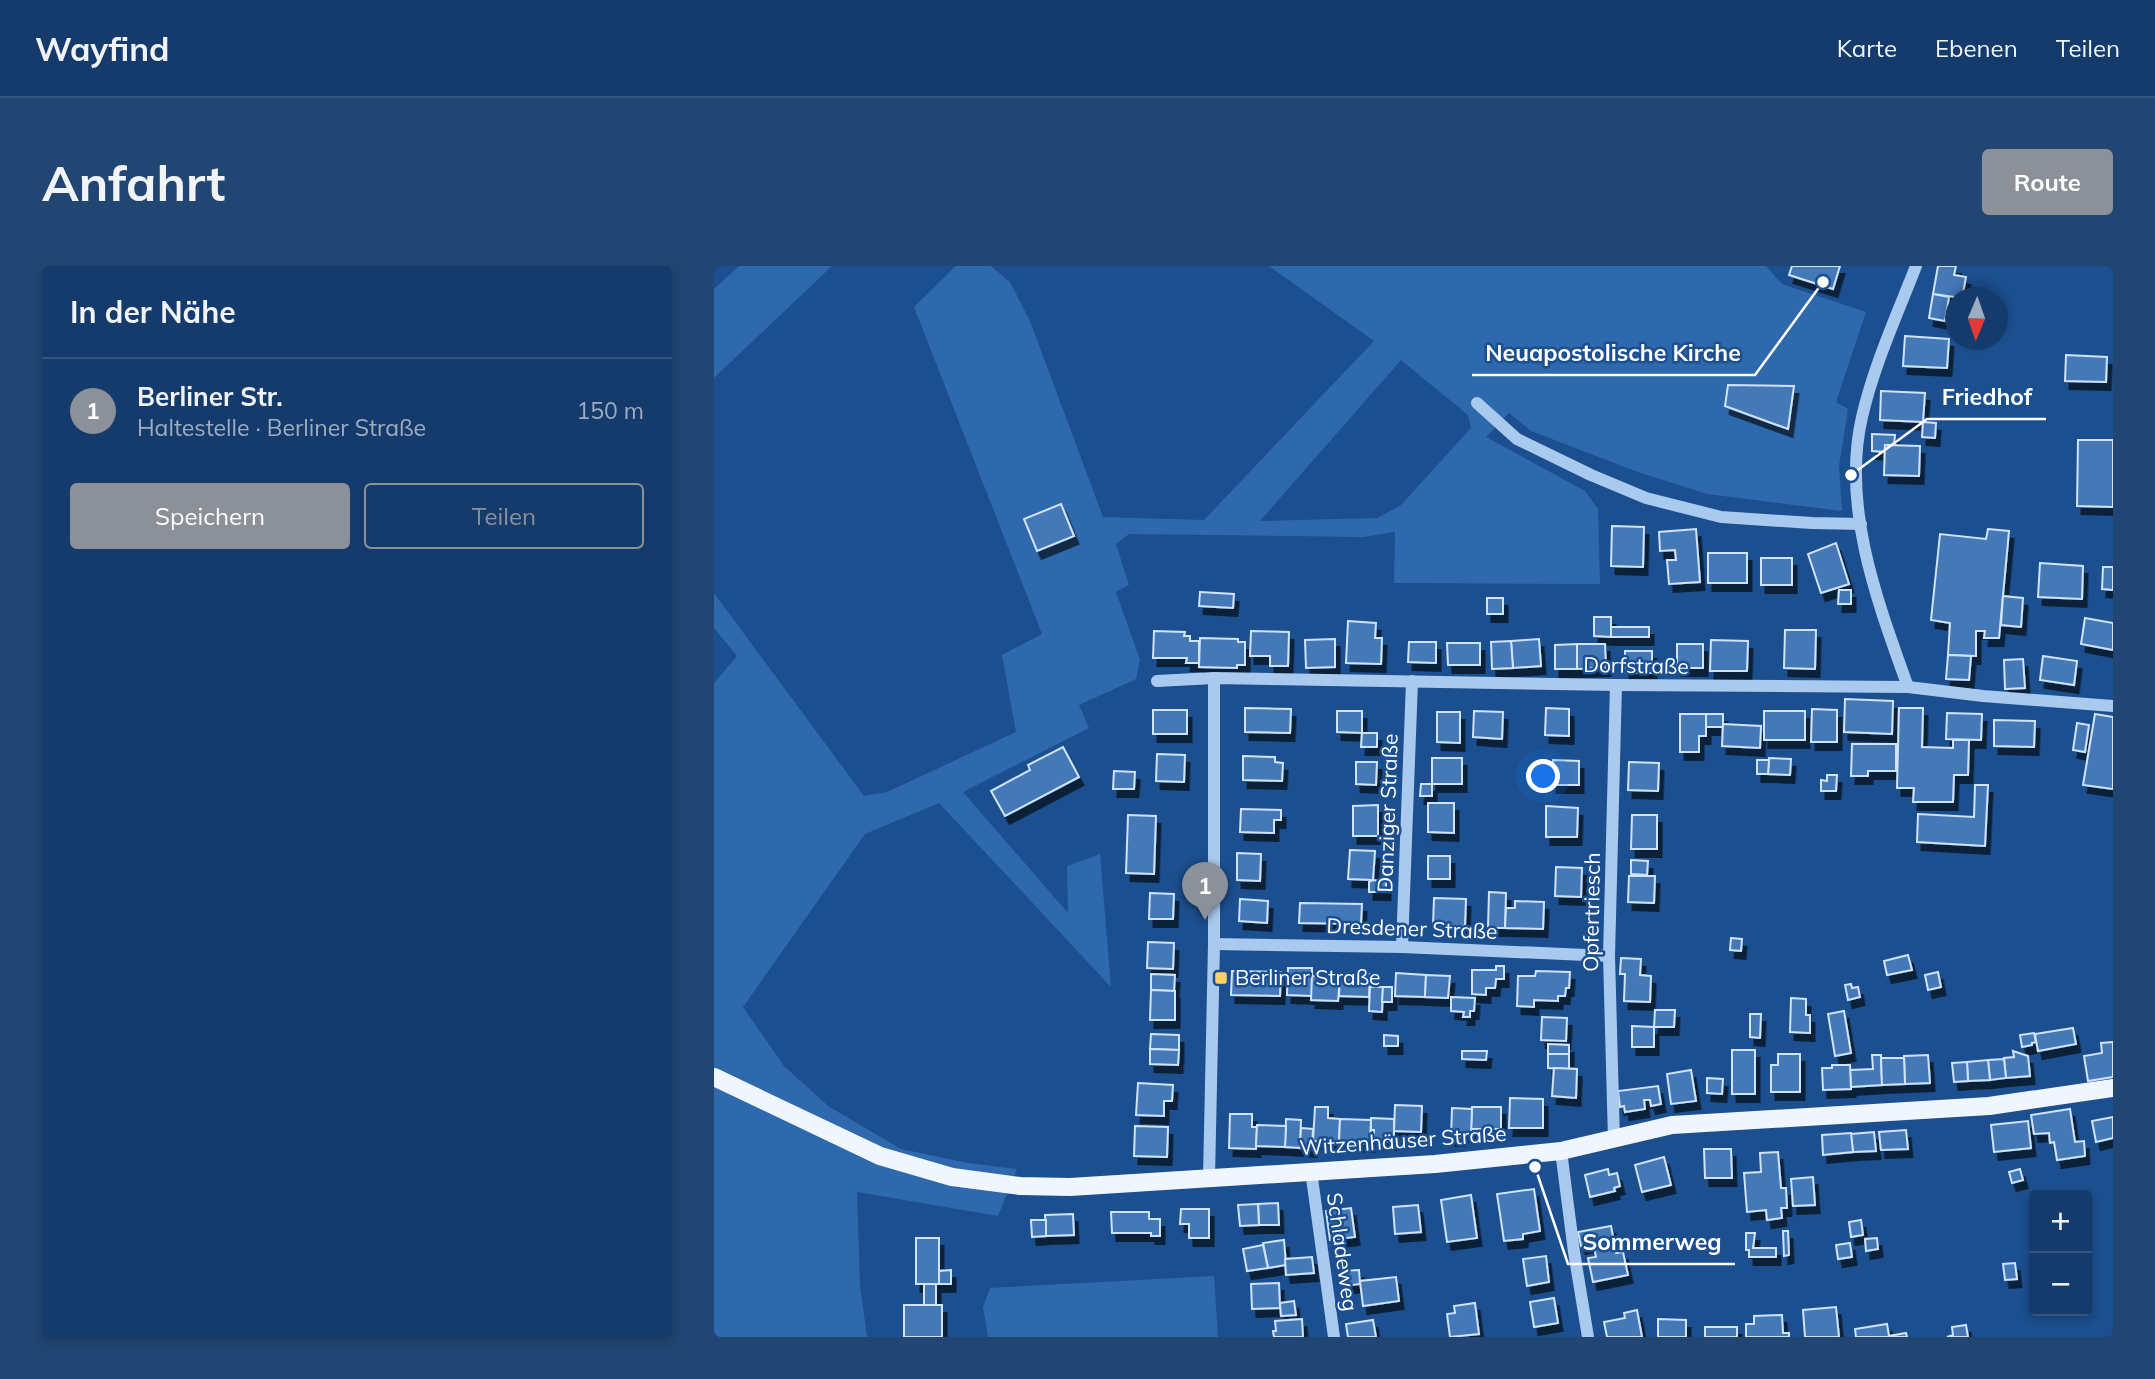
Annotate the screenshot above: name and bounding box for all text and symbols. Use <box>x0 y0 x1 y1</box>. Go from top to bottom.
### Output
text: Wayfind <box>35 28 170 69</box>
text: Karte <box>1837 33 1897 63</box>
text: Ebenen <box>1935 33 2018 63</box>
text: Teilen <box>2056 33 2120 63</box>
button: Route <box>1982 149 2113 215</box>
text: Anfahrt <box>42 152 225 213</box>
north arrow <box>1945 287 2008 350</box>
text: In der Nähe <box>70 293 236 331</box>
callout: Neuapostolische Kirche <box>1472 331 1755 375</box>
text: Neuapostolische Kirche <box>1485 338 1741 367</box>
callout: Friedhof <box>1927 375 2046 419</box>
text: Berliner Str. <box>137 380 283 413</box>
text: Friedhof <box>1942 382 2033 411</box>
text: 1 <box>86 396 100 425</box>
text: 150 m <box>576 396 644 425</box>
text: Haltestelle · Berliner Straße <box>137 413 426 442</box>
button: Speichern <box>70 483 350 549</box>
button: Teilen <box>364 483 644 549</box>
street label: Dorfstraße <box>1583 651 1689 679</box>
street label: Danziger Straße <box>1371 733 1403 893</box>
your location <box>1526 759 1560 793</box>
street label: Opfertriesch <box>1577 852 1605 972</box>
pin: 1 <box>1182 862 1228 920</box>
street label: Dresdener Straße <box>1326 912 1498 944</box>
place label: Berliner Straße <box>1235 964 1380 990</box>
marker: Berliner Straße <box>1213 970 1229 986</box>
street label: Witzenhäuser Straße <box>1299 1120 1507 1160</box>
map controls <box>2029 1190 2092 1316</box>
button: + <box>2029 1190 2092 1253</box>
street label: Schladeweg <box>1322 1191 1364 1313</box>
callout: Sommerweg <box>1568 1220 1735 1264</box>
text: Sommerweg <box>1582 1227 1722 1256</box>
button: − <box>2029 1253 2092 1316</box>

